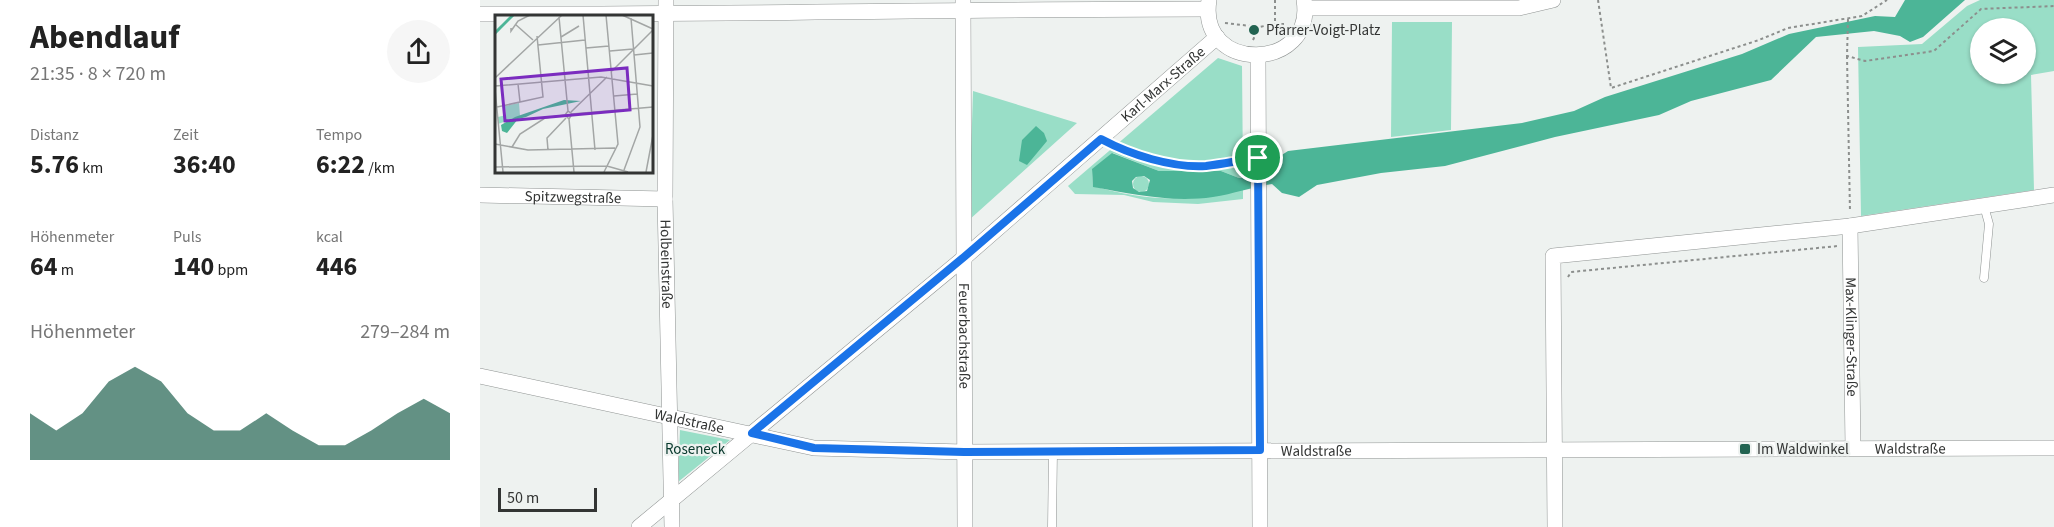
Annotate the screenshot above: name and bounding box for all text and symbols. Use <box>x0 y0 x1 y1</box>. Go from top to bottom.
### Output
text: Abendlauf <box>30 14 180 61</box>
inset map <box>495 15 652 172</box>
map controls <box>1970 18 2036 84</box>
button: layers <box>1970 18 2036 84</box>
button: share <box>387 20 450 83</box>
place label: Pfarrer-Voigt-Platz <box>1266 20 1380 41</box>
marker: Pfarrer-Voigt-Platz <box>1247 23 1261 37</box>
street label: Karl-Marx-Straße <box>1116 42 1210 127</box>
text: 21:35 · 8 × 720 m <box>30 60 166 88</box>
text: Distanz <box>30 124 79 146</box>
text: Zeit <box>173 124 199 146</box>
text: Tempo <box>316 124 362 146</box>
pin <box>1232 132 1283 183</box>
icon: arrive <box>1241 141 1274 174</box>
text: 5.76 <box>30 146 79 183</box>
text: 36:40 <box>173 146 236 183</box>
text: 6:22 <box>316 146 365 183</box>
text: km <box>79 157 103 179</box>
text: /km <box>365 157 395 179</box>
street label: Spitzwegstraße <box>524 185 622 209</box>
street label: Holbeinstraße <box>655 219 678 309</box>
text: Höhenmeter <box>30 226 114 248</box>
text: Puls <box>173 226 202 248</box>
text: kcal <box>316 226 343 248</box>
text: 64 <box>30 248 57 285</box>
text: 140 <box>173 248 214 285</box>
text: 446 <box>316 248 357 285</box>
text: m <box>57 259 74 281</box>
text: bpm <box>214 259 248 281</box>
street label: Max-Klinger-Straße <box>1840 277 1863 397</box>
street label: Feuerbachstraße <box>954 283 975 389</box>
text: Höhenmeter <box>30 318 135 346</box>
text: 279–284 m <box>360 318 450 346</box>
street label: Waldstraße <box>652 403 726 439</box>
street label: Waldstraße <box>1875 438 1946 459</box>
park label: Roseneck <box>665 439 726 460</box>
place label: Im Waldwinkel <box>1757 439 1849 460</box>
street label: Waldstraße <box>1281 440 1352 461</box>
marker: Im Waldwinkel <box>1738 442 1752 456</box>
scale bar <box>498 485 597 512</box>
text: 50 m <box>507 487 539 509</box>

